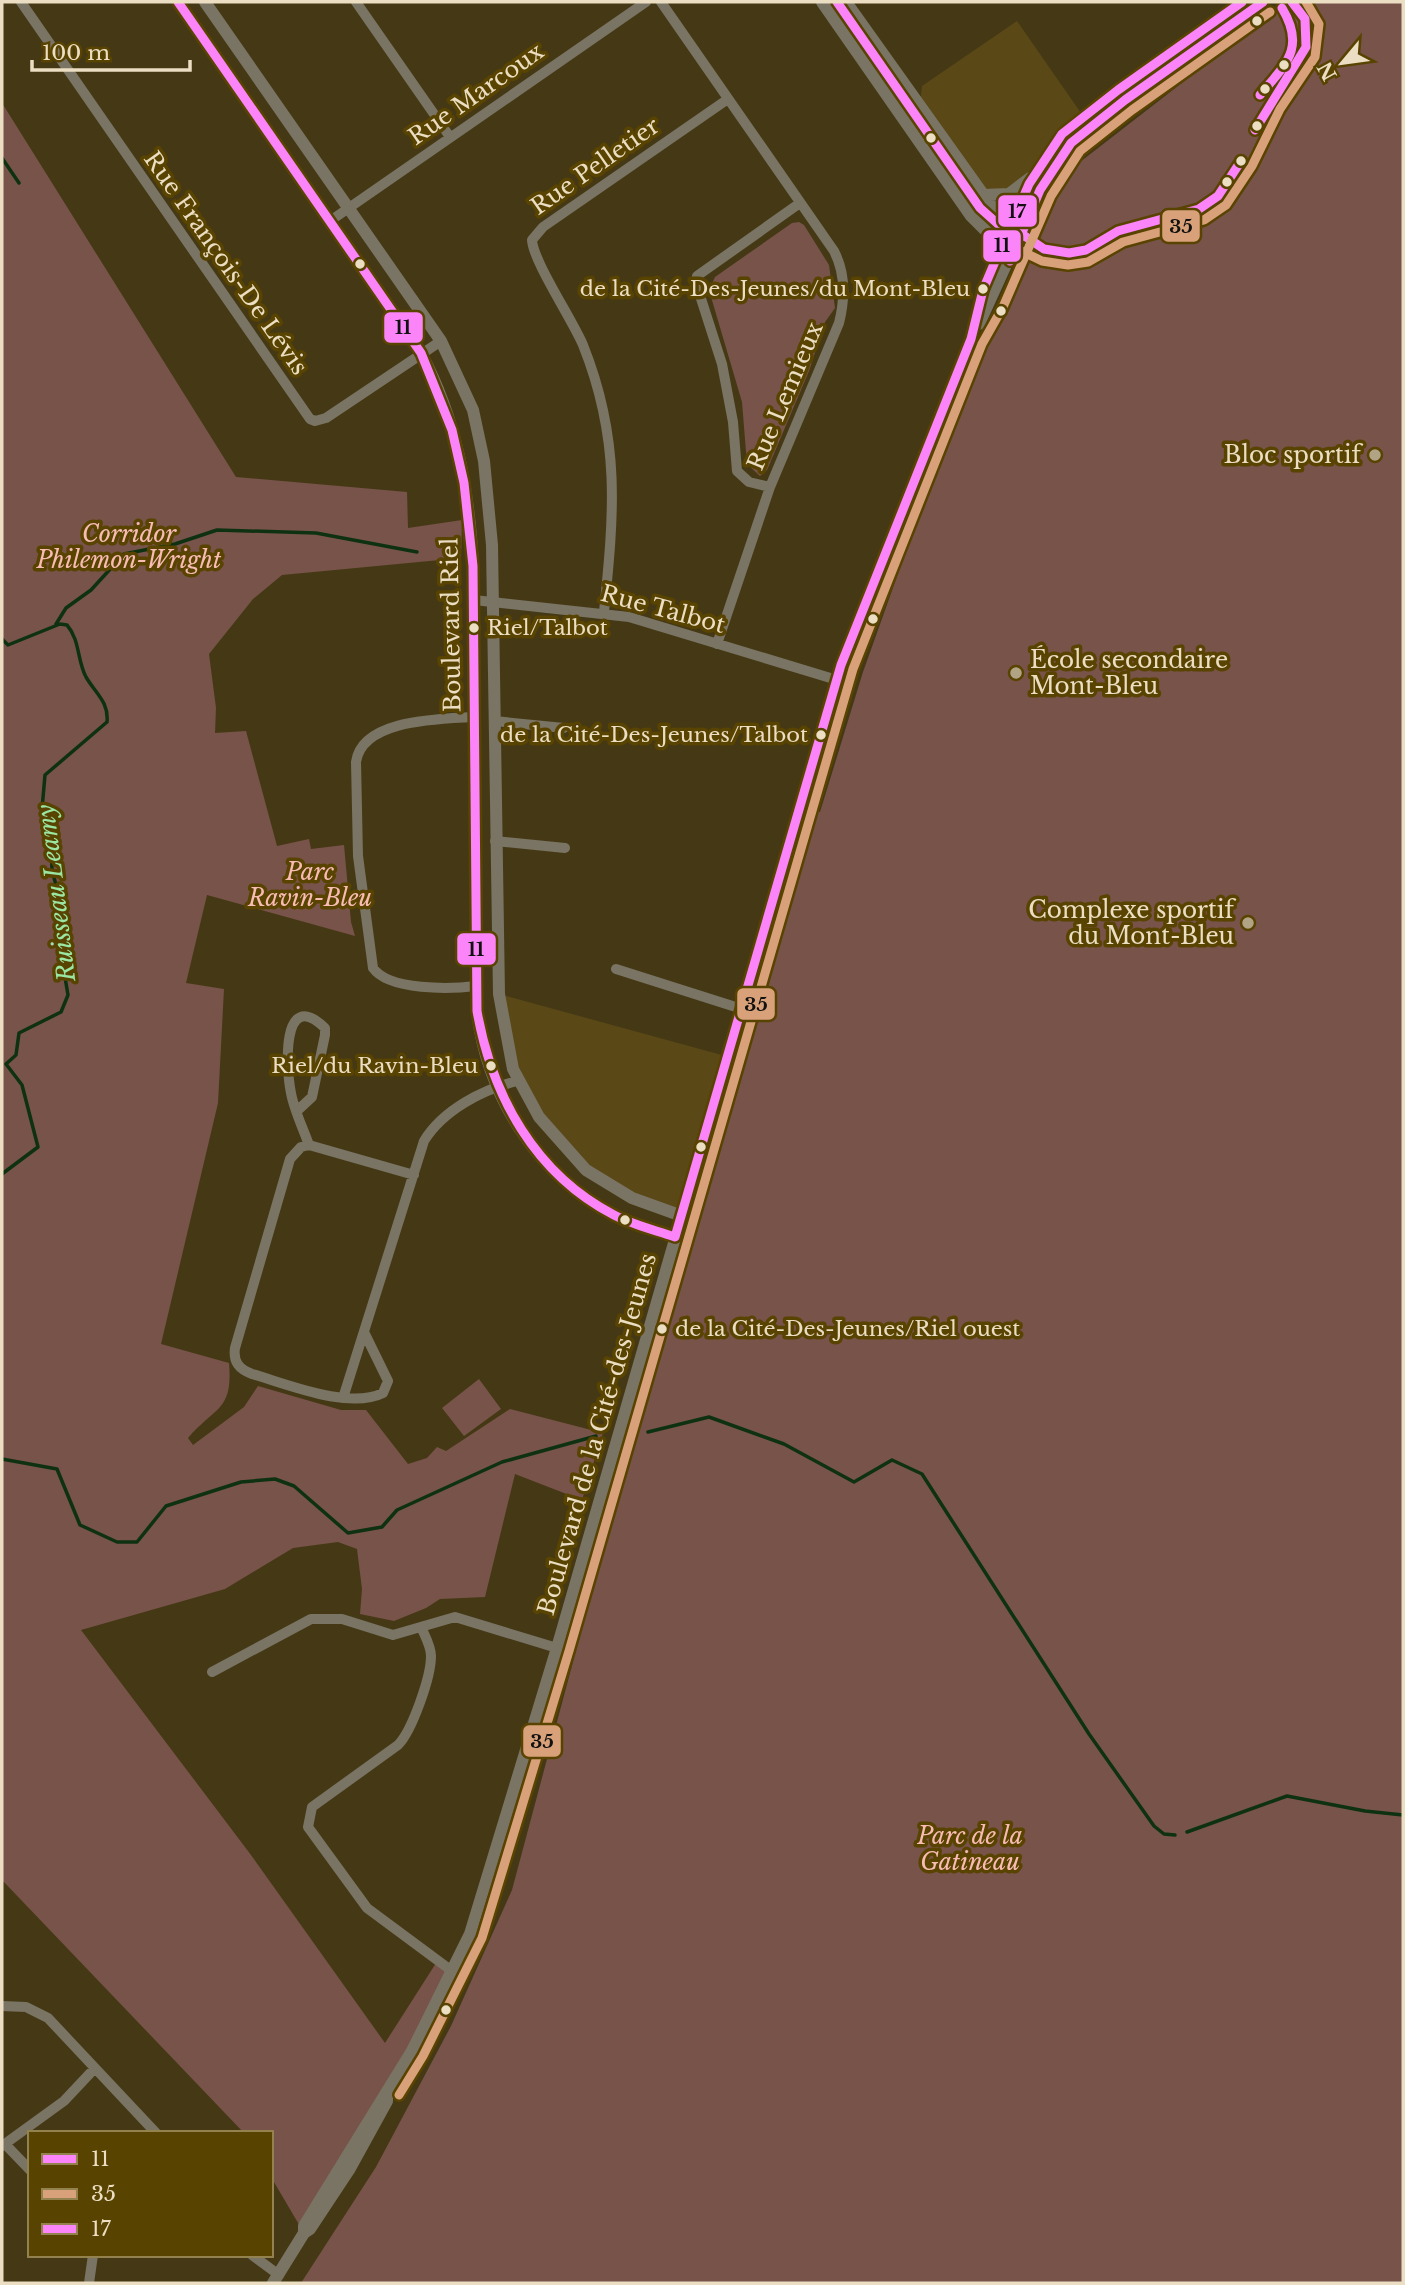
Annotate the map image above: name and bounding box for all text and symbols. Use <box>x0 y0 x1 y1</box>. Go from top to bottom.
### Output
unlabelled marker <box>1250 14 1264 28</box>
scale bar <box>32 28 189 72</box>
north arrow <box>1307 28 1377 98</box>
street label: Rue Marcoux <box>403 37 549 151</box>
text: 100 m <box>42 40 110 66</box>
text: N <box>1313 57 1342 84</box>
unlabelled marker <box>1277 58 1291 72</box>
unlabelled marker <box>1258 82 1272 96</box>
street label: Rue Pelletier <box>525 111 665 221</box>
unlabelled marker <box>1250 119 1264 133</box>
unlabelled marker <box>924 131 938 145</box>
street label: Rue François-De Lévis <box>138 146 314 380</box>
unlabelled marker <box>1234 154 1248 168</box>
unlabelled marker <box>1220 175 1234 189</box>
line badge: 17 <box>997 194 1038 228</box>
text: 17 <box>1008 200 1027 223</box>
line badge: 35 <box>1161 209 1201 243</box>
text: 35 <box>1169 215 1193 238</box>
line badge: 11 <box>982 229 1022 263</box>
text: 11 <box>994 234 1010 257</box>
unlabelled marker <box>353 257 367 271</box>
place label: de la Cité-Des-Jeunes/du Mont-Bleu <box>580 276 970 302</box>
marker: de la Cité-Des-Jeunes/du Mont-Bleu <box>976 282 990 296</box>
unlabelled marker <box>994 304 1008 318</box>
line badge: 11 <box>383 311 424 344</box>
text: 11 <box>395 316 411 339</box>
street label: Rue Lemieux <box>741 318 829 474</box>
place label: Bloc sportif <box>1224 441 1364 469</box>
marker: Bloc sportif <box>1367 447 1383 463</box>
park label: Corridor Philemon-Wright <box>36 520 222 574</box>
street label: Boulevard Riel <box>435 538 467 712</box>
street label: Rue Talbot <box>598 579 729 639</box>
unlabelled marker <box>866 612 880 626</box>
place label: Riel/Talbot <box>487 615 608 641</box>
marker: Riel/Talbot <box>467 621 481 635</box>
place label: École secondaire Mont-Bleu <box>1030 645 1228 700</box>
marker: École secondaire Mont-Bleu <box>1008 665 1024 681</box>
place label: de la Cité-Des-Jeunes/Talbot <box>500 722 808 748</box>
marker: de la Cité-Des-Jeunes/Talbot <box>814 728 828 742</box>
water label: Ruisseau Leamy <box>31 802 81 984</box>
park label: Parc Ravin-Bleu <box>247 858 372 912</box>
place label: Complexe sportif du Mont-Bleu <box>1028 896 1237 950</box>
marker: Complexe sportif du Mont-Bleu <box>1240 915 1256 931</box>
line badge: 11 <box>456 932 497 966</box>
text: 11 <box>468 938 484 961</box>
line badge: 35 <box>736 987 776 1021</box>
text: 35 <box>744 993 768 1016</box>
place label: Riel/du Ravin-Bleu <box>271 1053 478 1079</box>
marker: Riel/du Ravin-Bleu <box>484 1059 498 1073</box>
unlabelled marker <box>694 1140 708 1154</box>
unlabelled marker <box>618 1213 632 1227</box>
street label: Boulevard de la Cité-des-Jeunes <box>532 1250 662 1618</box>
place label: de la Cité-Des-Jeunes/Riel ouest <box>675 1316 1020 1342</box>
marker: de la Cité-Des-Jeunes/Riel ouest <box>655 1322 669 1336</box>
line badge: 35 <box>522 1724 562 1758</box>
text: 35 <box>530 1730 554 1753</box>
park label: Parc de la Gatineau <box>916 1822 1023 1876</box>
unlabelled marker <box>439 2003 453 2017</box>
legend <box>28 2131 273 2257</box>
text: 11 <box>91 2146 110 2172</box>
text: 35 <box>91 2181 116 2207</box>
text: 17 <box>91 2216 111 2242</box>

